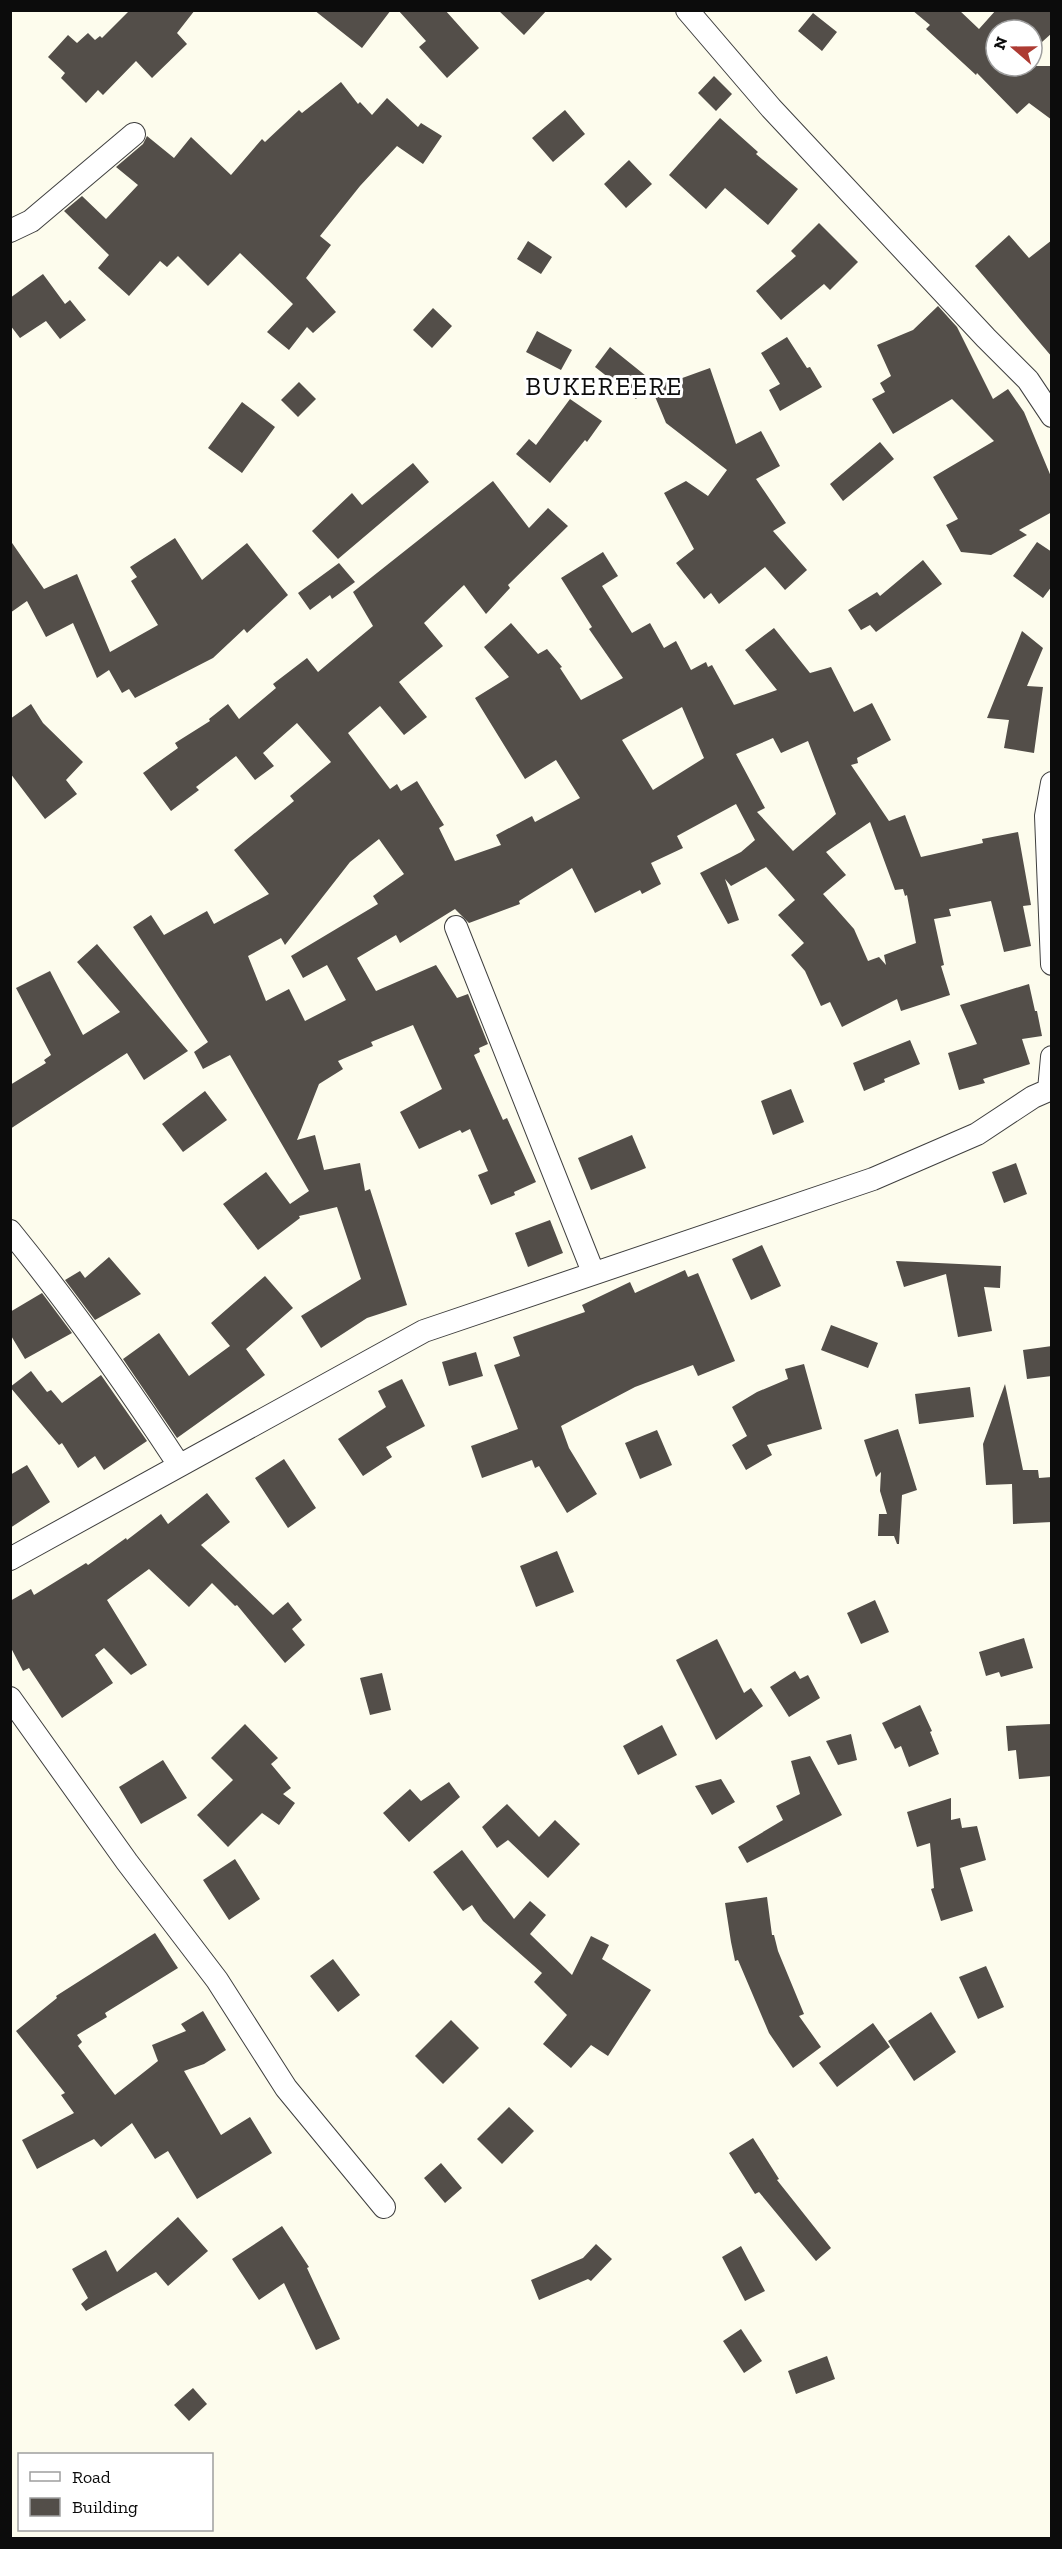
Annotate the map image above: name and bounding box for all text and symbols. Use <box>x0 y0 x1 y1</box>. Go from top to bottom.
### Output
north arrow <box>984 18 1044 78</box>
text: N <box>989 34 1011 52</box>
district label: BUKEREERE <box>525 370 683 402</box>
legend <box>18 2453 213 2531</box>
text: Road <box>72 2466 111 2488</box>
text: Building <box>72 2496 138 2518</box>

